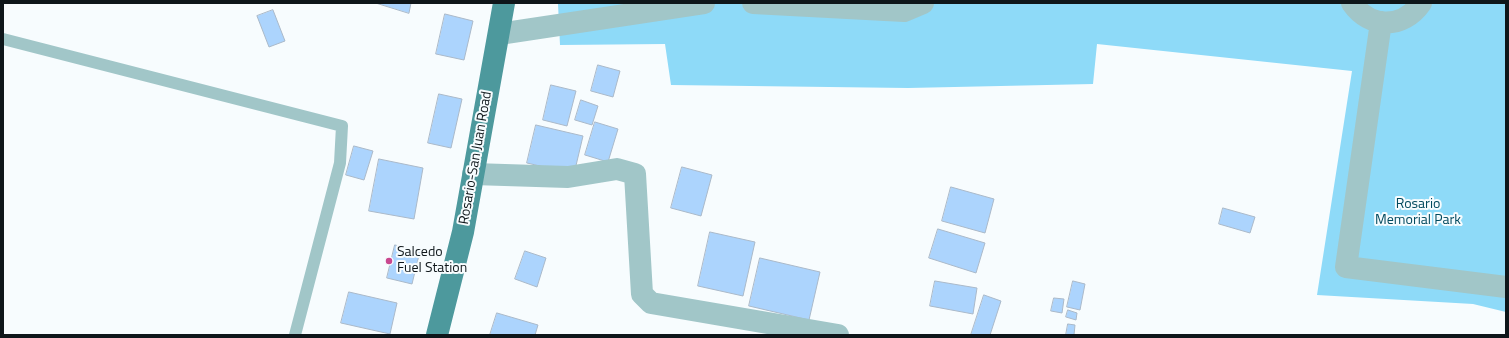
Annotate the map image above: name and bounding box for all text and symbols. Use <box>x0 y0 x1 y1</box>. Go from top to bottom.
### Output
street label: Rosario-San Juan Road <box>456 90 496 226</box>
park label: Rosario Memorial Park <box>1375 197 1461 230</box>
place label: Salcedo Fuel Station <box>397 245 467 278</box>
marker: Salcedo Fuel Station <box>384 256 394 266</box>

